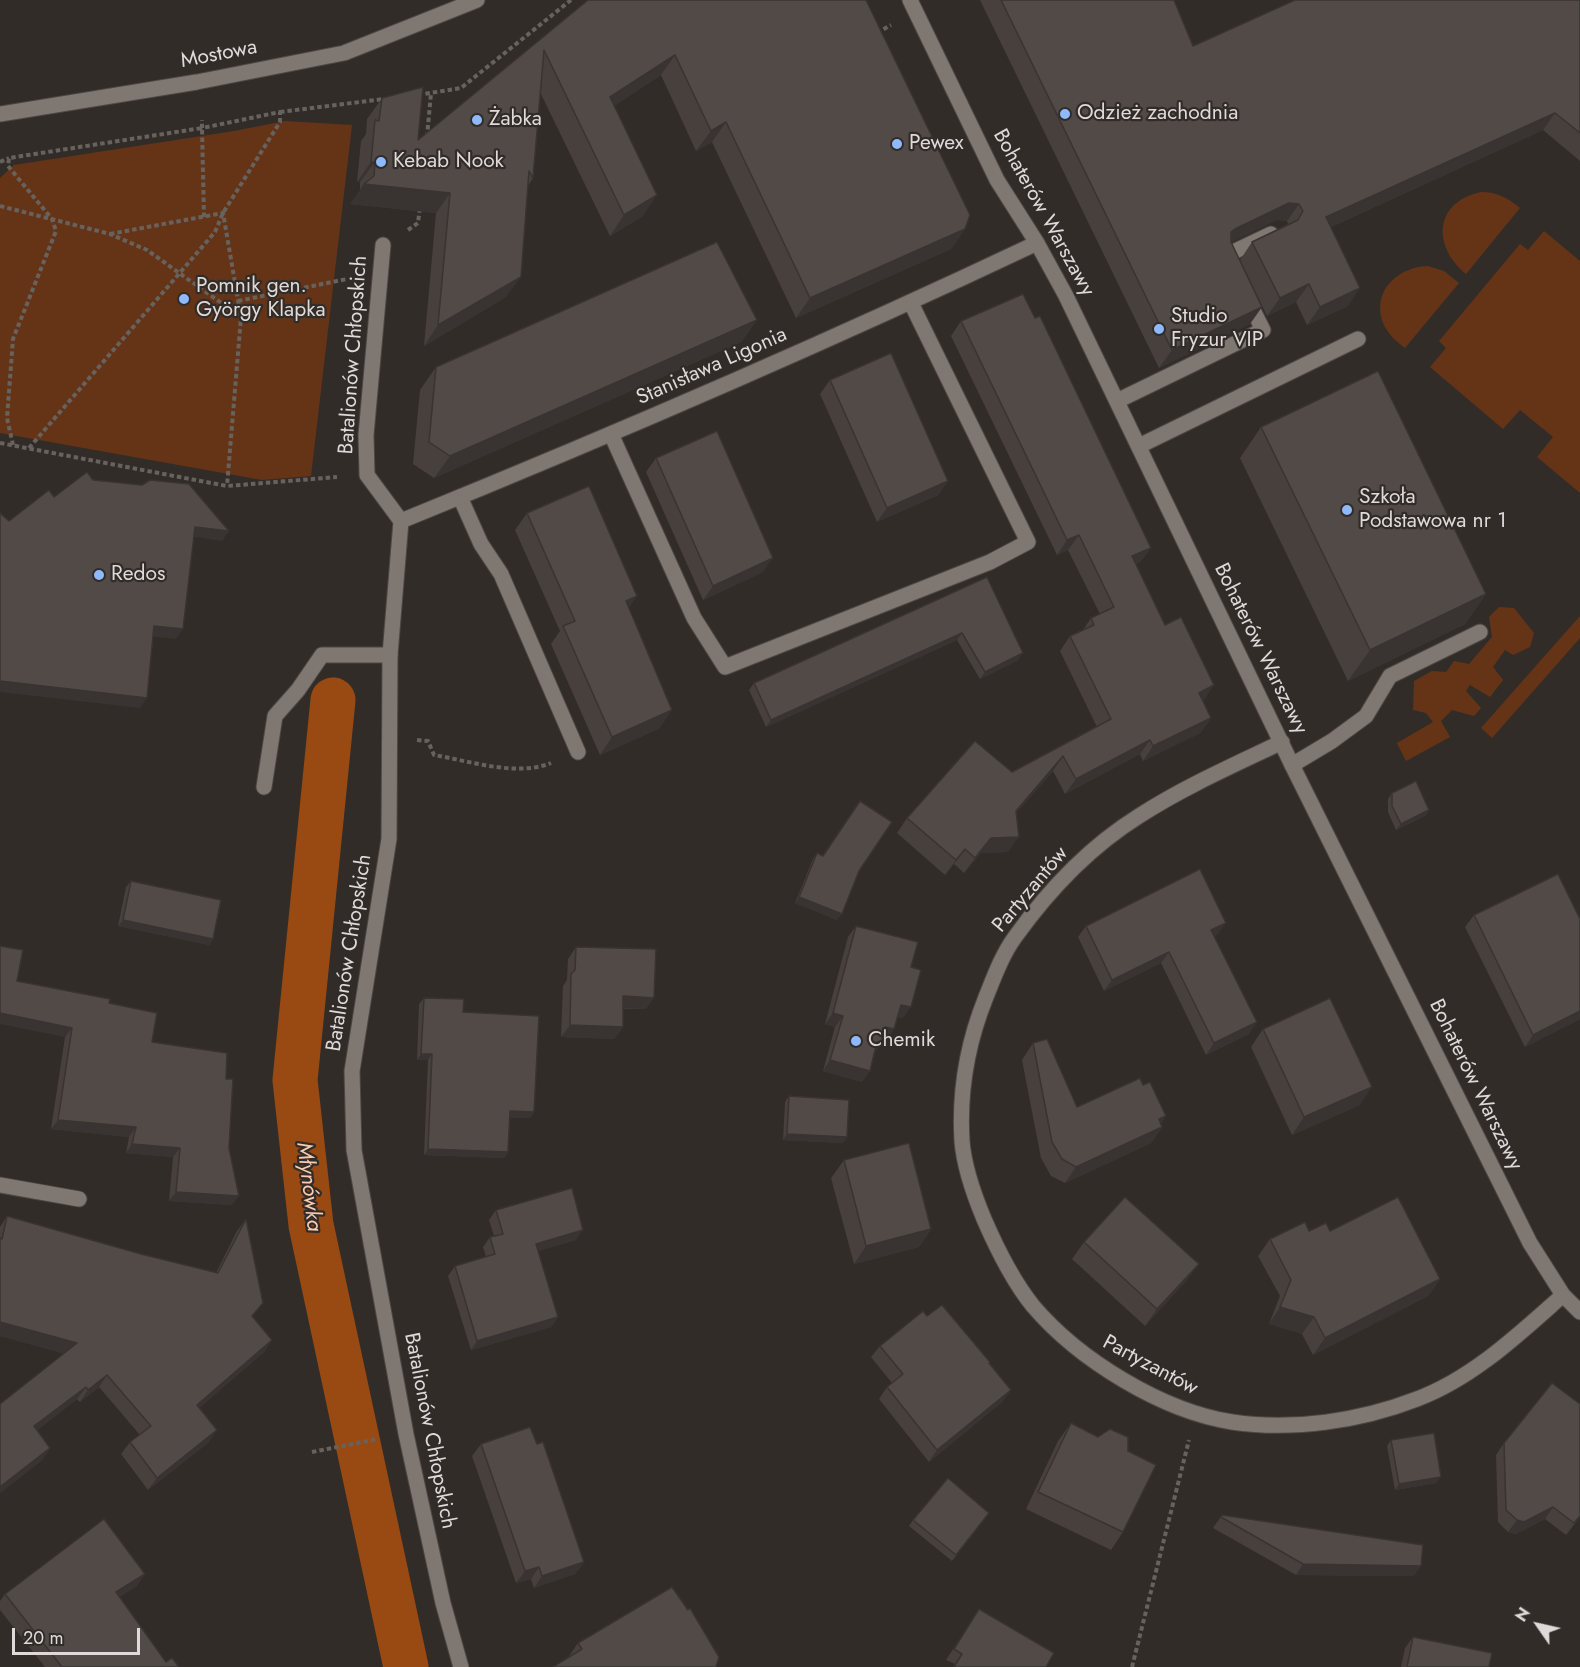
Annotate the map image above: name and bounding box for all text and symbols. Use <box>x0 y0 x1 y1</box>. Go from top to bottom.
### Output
street label: Mostowa <box>179 35 259 75</box>
place label: Odzież zachodnia <box>1077 101 1238 127</box>
place label: Żabka <box>489 107 542 133</box>
marker: Odzież zachodnia <box>1058 107 1072 121</box>
marker: Żabka <box>470 113 484 127</box>
street label: Bohaterów Warszawy <box>987 125 1099 301</box>
place label: Pewex <box>909 131 964 157</box>
marker: Pewex <box>890 137 904 151</box>
place label: Kebab Nook <box>393 149 504 175</box>
marker: Kebab Nook <box>374 155 388 169</box>
street label: Batalionów Chłopskich <box>334 255 374 455</box>
place label: Pomnik gen. György Klapka <box>196 274 325 324</box>
marker: Pomnik gen. György Klapka <box>177 292 191 306</box>
place label: Studio Fryzur VIP <box>1171 304 1263 354</box>
marker: Studio Fryzur VIP <box>1152 322 1166 336</box>
street label: Stanisława Ligonia <box>633 323 791 411</box>
place label: Szkoła Podstawowa nr 1 <box>1359 485 1507 535</box>
marker: Szkoła Podstawowa nr 1 <box>1340 503 1354 517</box>
street label: Bohaterów Warszawy <box>1208 559 1312 739</box>
place label: Redos <box>111 562 165 588</box>
marker: Redos <box>92 568 106 582</box>
street label: Partyzantów <box>988 842 1074 938</box>
street label: Batalionów Chłopskich <box>322 853 378 1053</box>
street label: Bohaterów Warszawy <box>1423 995 1527 1175</box>
place label: Chemik <box>868 1028 935 1054</box>
marker: Chemik <box>849 1034 863 1048</box>
water label: Młynówka <box>289 1141 327 1233</box>
street label: Partyzantów <box>1098 1330 1202 1402</box>
street label: Batalionów Chłopskich <box>398 1331 460 1531</box>
north arrow <box>1508 1595 1568 1655</box>
text: N <box>1510 1603 1536 1626</box>
scale bar <box>15 1616 142 1654</box>
text: 20 m <box>23 1625 63 1651</box>

